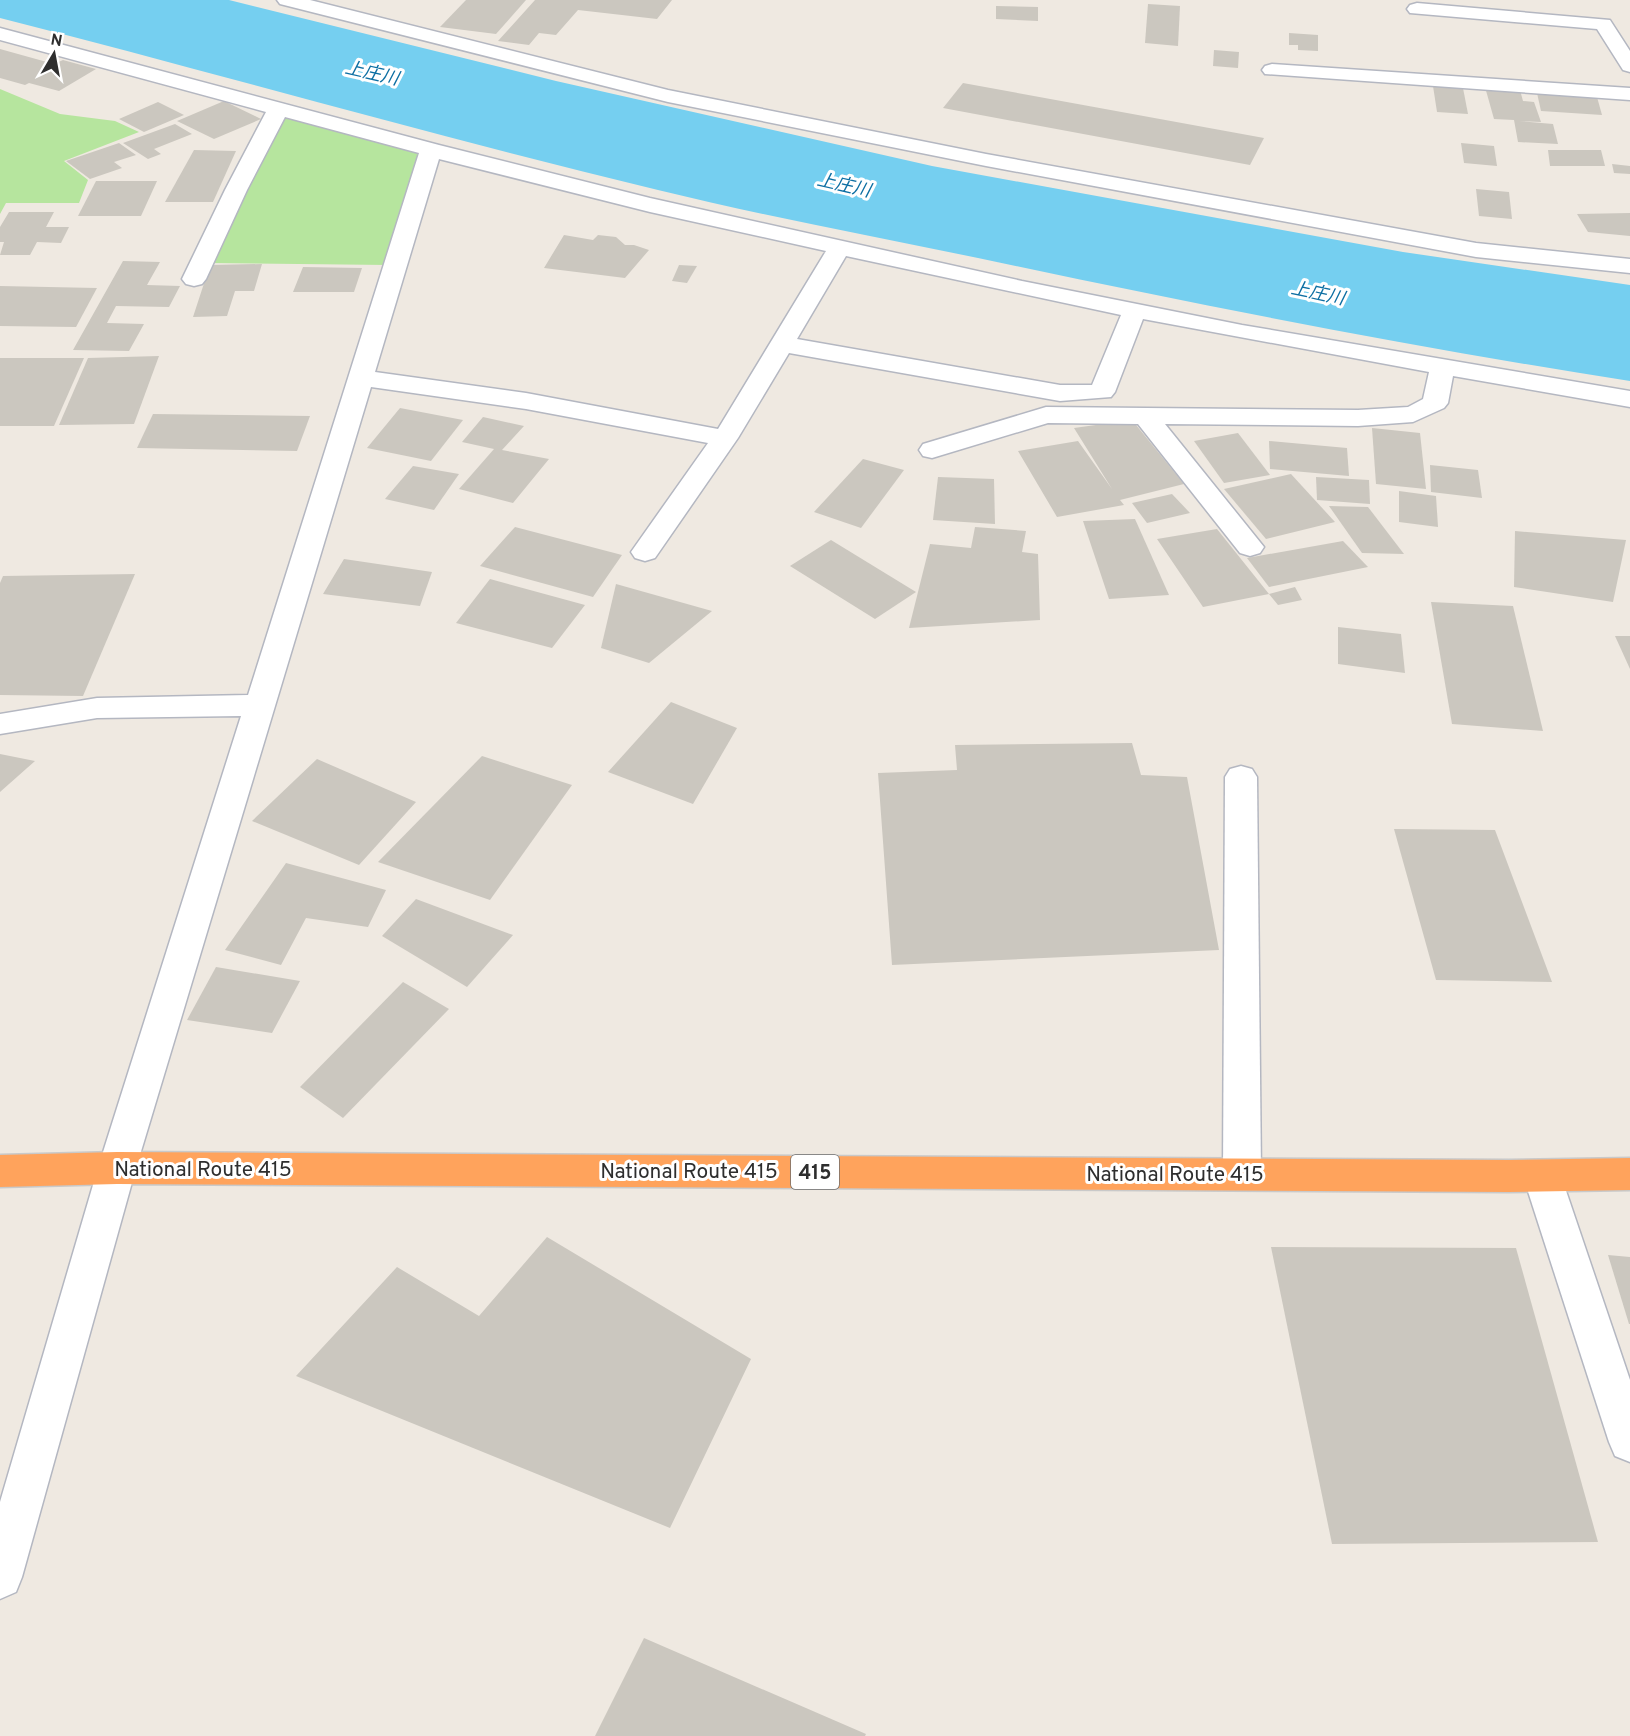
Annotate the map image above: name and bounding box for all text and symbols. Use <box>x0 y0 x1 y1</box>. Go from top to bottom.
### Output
north arrow <box>24 24 84 84</box>
text: N <box>49 30 64 52</box>
water label: 上庄川 <box>343 57 403 92</box>
water label: 上庄川 <box>815 169 875 204</box>
water label: 上庄川 <box>1289 278 1348 312</box>
road number: 415 <box>791 1155 839 1189</box>
street label: National Route 415 <box>114 1157 292 1184</box>
street label: National Route 415 <box>600 1159 778 1186</box>
street label: National Route 415 <box>1086 1162 1264 1189</box>

